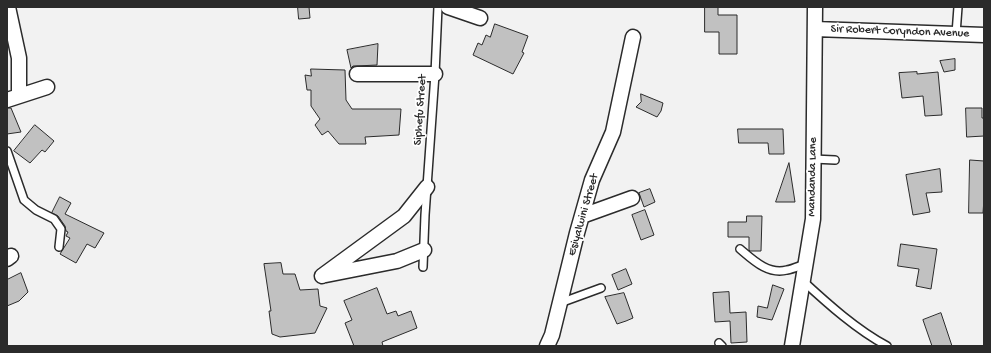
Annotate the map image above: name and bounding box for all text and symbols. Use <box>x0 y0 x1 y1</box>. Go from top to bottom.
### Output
street label: Sir Robert Coryndon Avenue <box>830 22 970 42</box>
street label: Siphefu Street <box>411 74 431 146</box>
street label: Mandanda Lane <box>805 137 821 217</box>
street label: Esiyalwini Street <box>565 172 603 258</box>

